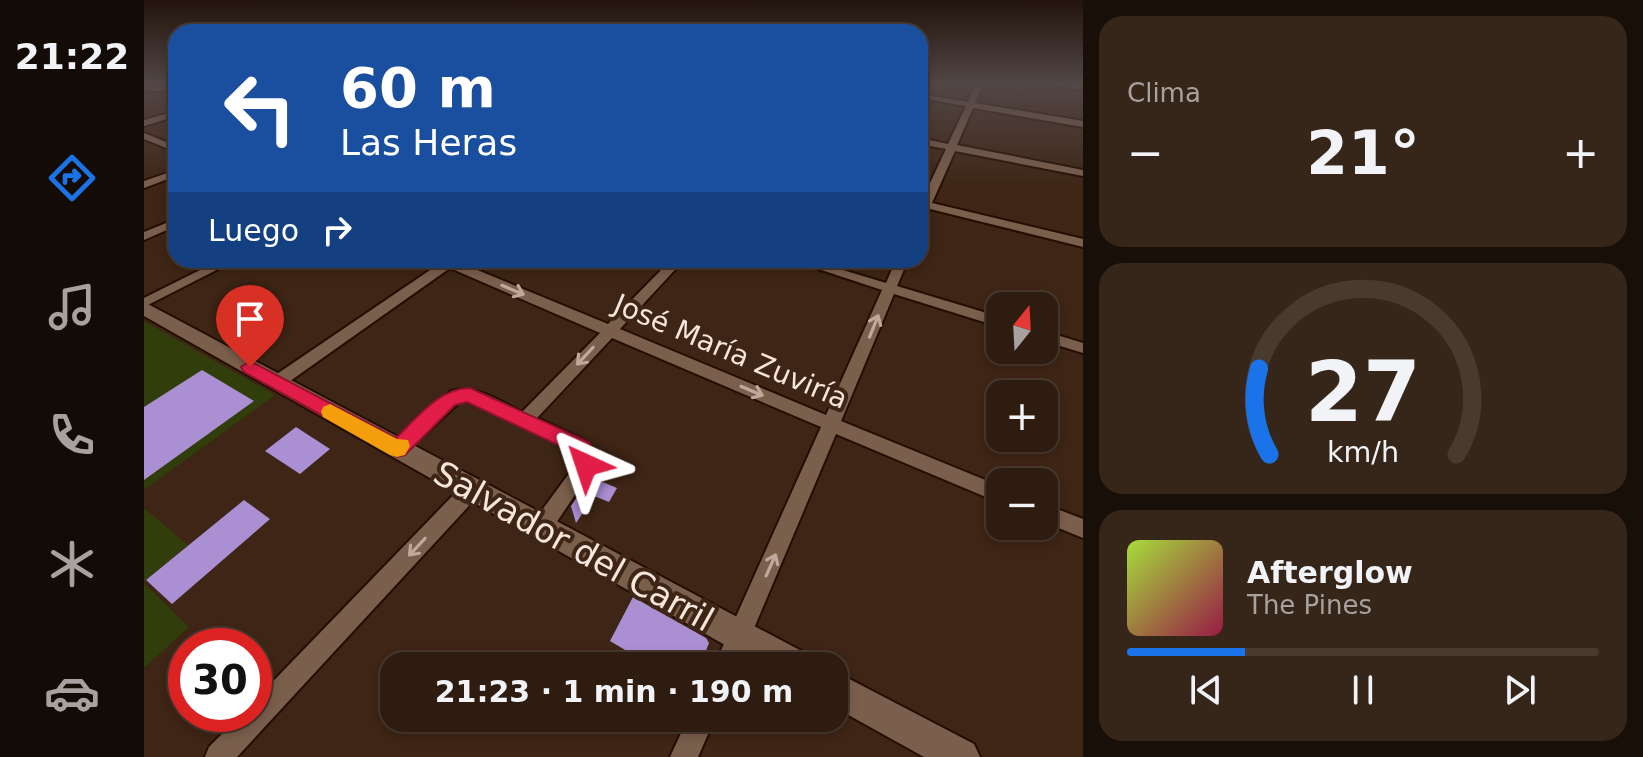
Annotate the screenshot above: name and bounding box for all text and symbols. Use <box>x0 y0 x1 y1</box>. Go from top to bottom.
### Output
text: 21:22 <box>15 36 129 77</box>
text: 60 m <box>340 55 496 120</box>
icon: left <box>208 56 312 160</box>
text: Clima <box>1127 78 1201 108</box>
text: 21° <box>1306 118 1420 188</box>
text: Las Heras <box>340 122 517 163</box>
text: − <box>1127 127 1164 178</box>
text: + <box>1562 127 1599 178</box>
icon: directions <box>44 150 100 206</box>
icon: right <box>315 208 359 252</box>
text: Luego <box>208 213 299 248</box>
icon: music <box>44 279 100 335</box>
one-way arrow <box>500 284 525 298</box>
pin <box>216 285 284 367</box>
street label: José María Zuviría <box>607 287 853 416</box>
north arrow <box>986 292 1058 364</box>
map controls <box>986 292 1058 540</box>
icon: arrive <box>228 297 272 341</box>
one-way arrow <box>867 314 882 339</box>
text: 27 <box>1305 343 1421 440</box>
one-way arrow <box>575 346 594 366</box>
button: + <box>986 380 1058 452</box>
one-way arrow <box>739 384 764 399</box>
icon: phone <box>44 407 100 463</box>
position arrow <box>544 423 628 507</box>
text: km/h <box>1327 435 1399 469</box>
street label: Salvador del Carril <box>427 452 721 640</box>
button: − <box>986 468 1058 540</box>
icon: climate <box>44 536 100 592</box>
one-way arrow <box>408 536 427 556</box>
one-way arrow <box>764 553 779 577</box>
text: Afterglow <box>1247 555 1413 590</box>
text: The Pines <box>1247 590 1372 620</box>
speed limit sign: 30 <box>168 628 272 732</box>
icon: car <box>44 665 100 721</box>
icon: previous <box>1184 668 1228 712</box>
icon: pause <box>1341 668 1385 712</box>
icon: next <box>1498 668 1542 712</box>
text: 21:23 · 1 min · 190 m <box>435 674 793 709</box>

